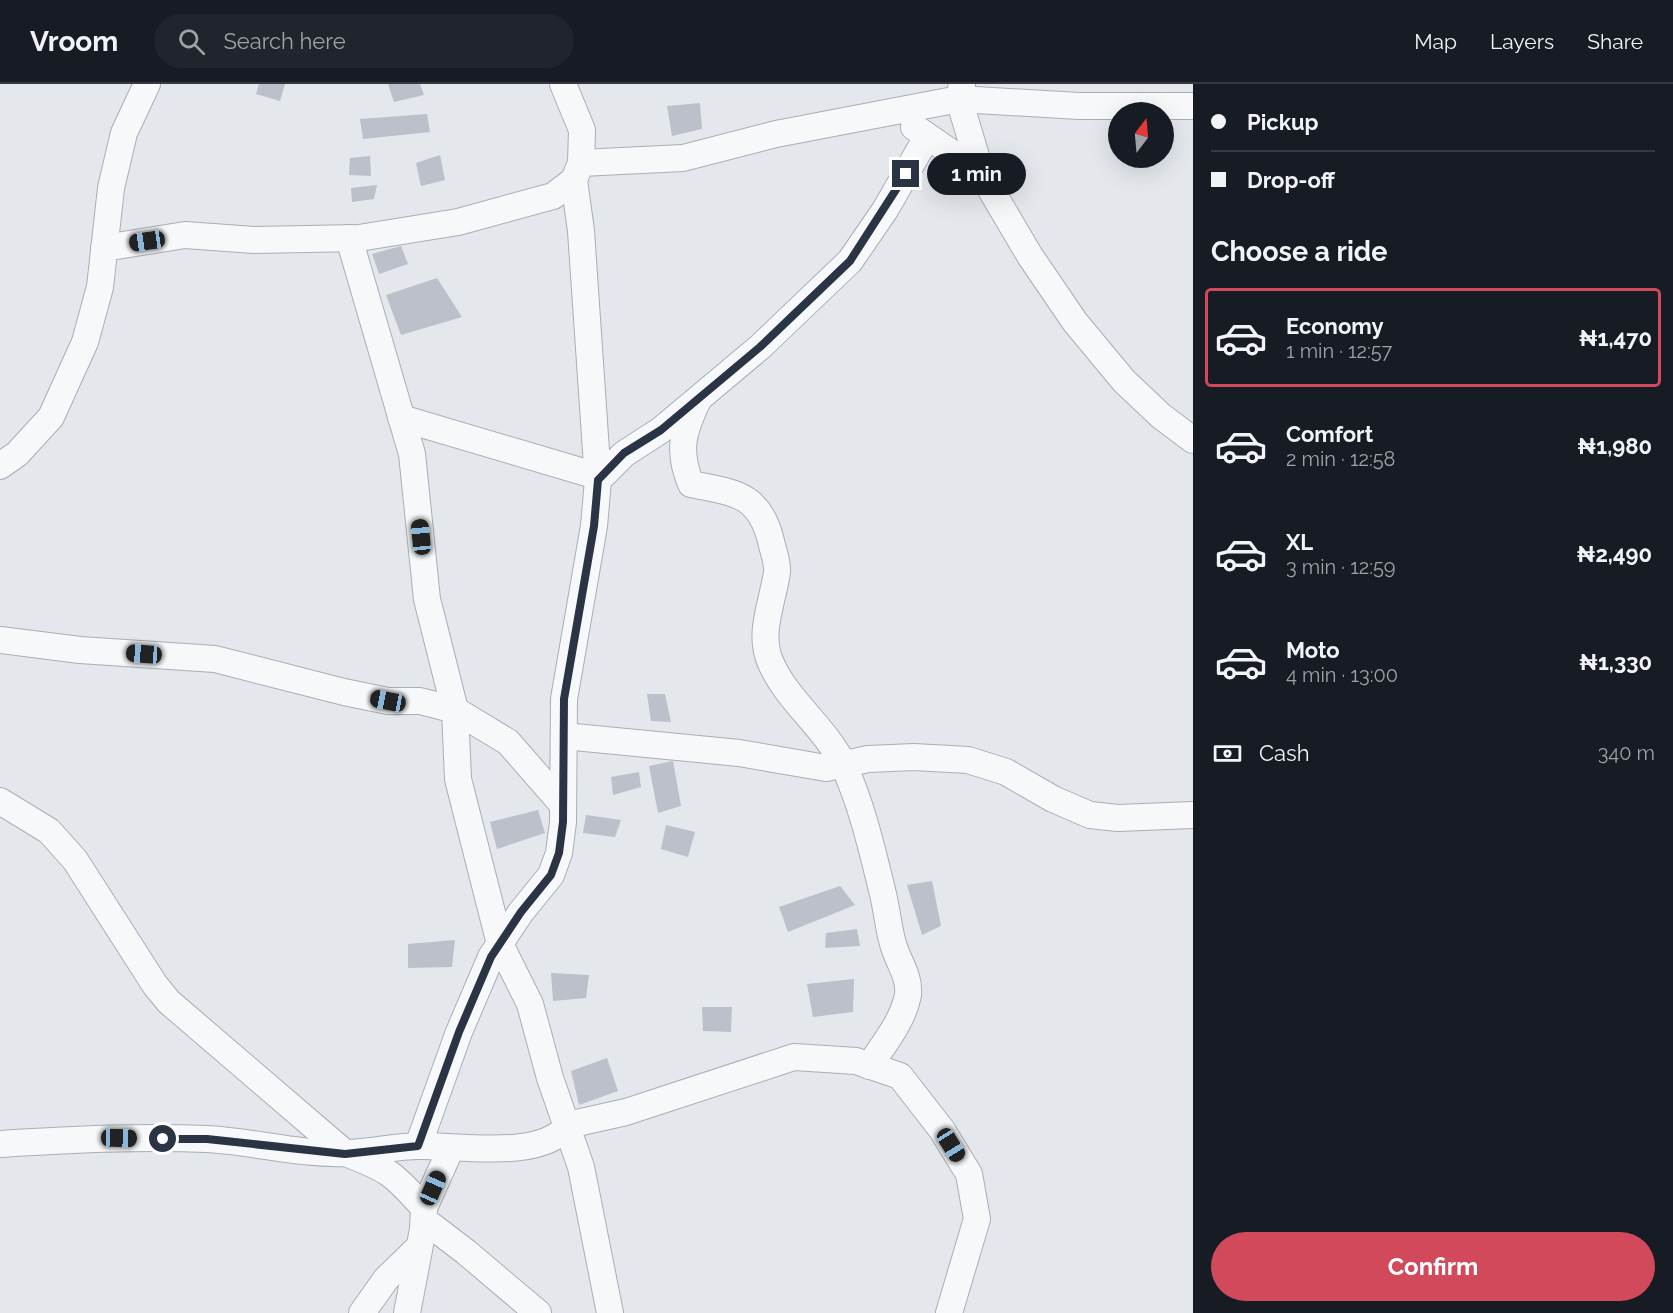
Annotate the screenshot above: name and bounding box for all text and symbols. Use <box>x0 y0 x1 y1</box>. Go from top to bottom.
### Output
search box <box>154 14 574 68</box>
text: Vroom <box>30 25 118 58</box>
icon: search <box>175 25 208 58</box>
text: Search here <box>223 28 346 54</box>
text: Map <box>1414 29 1457 54</box>
text: Layers <box>1490 29 1554 54</box>
text: Share <box>1587 29 1643 54</box>
north arrow <box>1108 102 1174 168</box>
map controls <box>1108 102 1174 168</box>
text: Pickup <box>1247 109 1319 135</box>
callout: 1 min <box>927 153 1026 195</box>
route end <box>892 160 919 187</box>
text: 1 min <box>951 162 1002 186</box>
text: Drop-off <box>1247 167 1335 193</box>
car <box>128 230 166 252</box>
text: Choose a ride <box>1211 236 1387 267</box>
icon: car <box>1214 311 1268 365</box>
text: Economy <box>1286 313 1384 339</box>
text: ₦1,470 <box>1579 325 1652 351</box>
text: 1 min · 12:57 <box>1286 339 1392 363</box>
icon: car <box>1214 419 1268 473</box>
text: Comfort <box>1286 421 1373 447</box>
text: ₦1,980 <box>1577 433 1652 459</box>
text: 2 min · 12:58 <box>1286 447 1395 471</box>
car <box>410 518 432 556</box>
icon: car <box>1214 527 1268 581</box>
text: XL <box>1286 529 1313 555</box>
text: ₦2,490 <box>1577 541 1652 567</box>
text: 3 min · 12:59 <box>1286 555 1396 579</box>
icon: car <box>1214 635 1268 689</box>
text: Moto <box>1286 637 1340 663</box>
car <box>125 644 163 664</box>
text: ₦1,330 <box>1579 649 1652 675</box>
text: 4 min · 13:00 <box>1286 663 1398 687</box>
car <box>369 689 407 713</box>
icon: cash <box>1211 737 1244 770</box>
text: Cash <box>1259 740 1310 766</box>
text: 340 m <box>1598 741 1655 765</box>
route start <box>149 1125 176 1152</box>
car <box>934 1125 968 1165</box>
car <box>101 1129 137 1147</box>
car <box>417 1168 449 1208</box>
button: Confirm <box>1211 1232 1655 1301</box>

